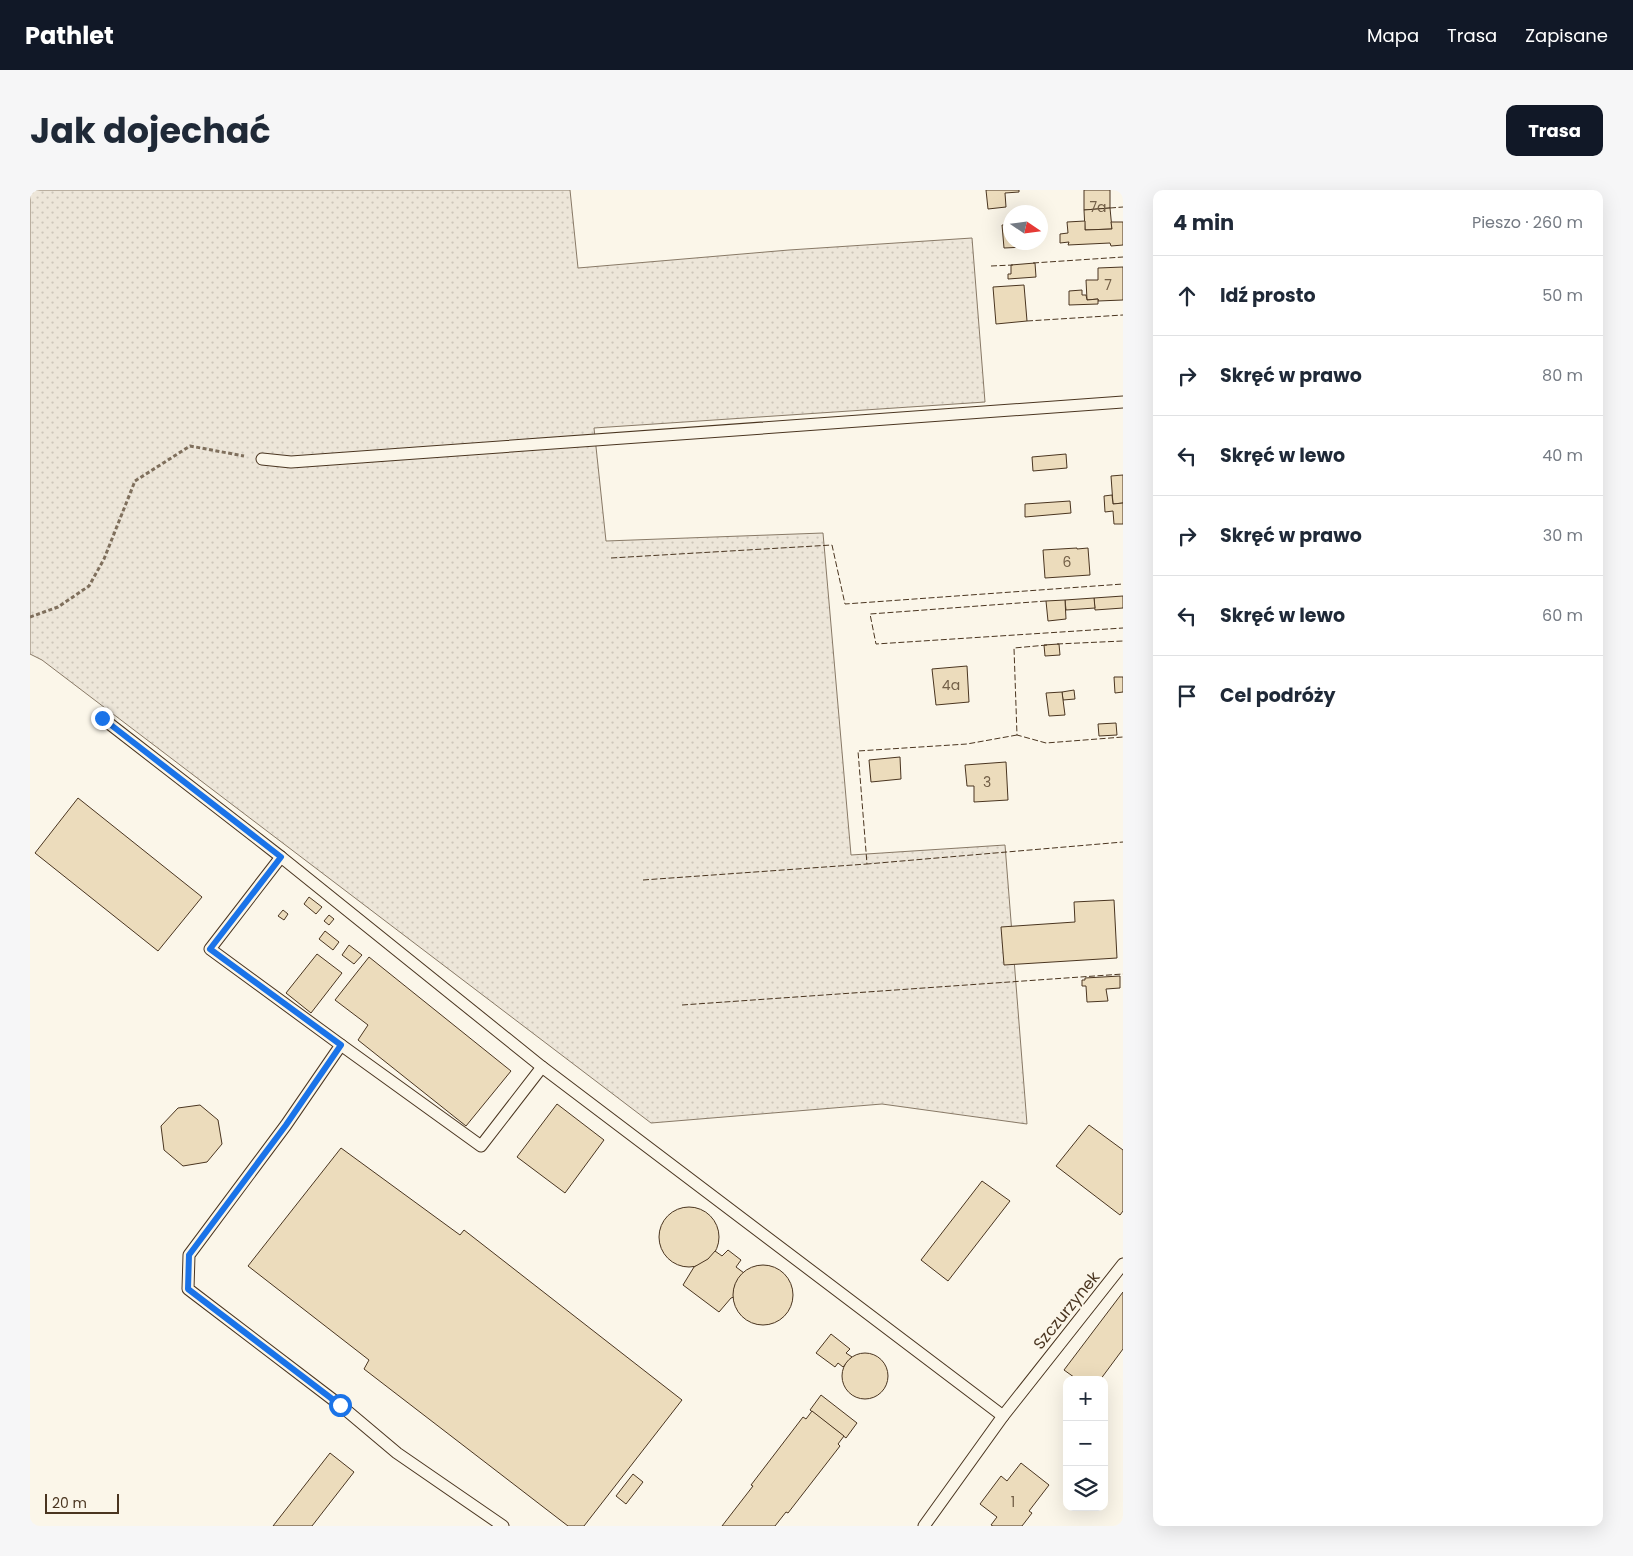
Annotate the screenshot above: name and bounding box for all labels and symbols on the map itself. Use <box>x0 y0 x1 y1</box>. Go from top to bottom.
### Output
house number: 7a <box>1089 197 1107 217</box>
north arrow <box>1003 205 1048 250</box>
house number: 7 <box>1104 275 1112 295</box>
house number: 6 <box>1063 552 1072 572</box>
house number: 4a <box>942 675 960 695</box>
route end <box>91 707 114 730</box>
house number: 3 <box>983 772 991 792</box>
street label: Szczurzynek <box>1028 1266 1106 1354</box>
route start <box>329 1394 352 1417</box>
scale bar <box>45 1491 119 1514</box>
house number: 1 <box>1011 1492 1015 1512</box>

